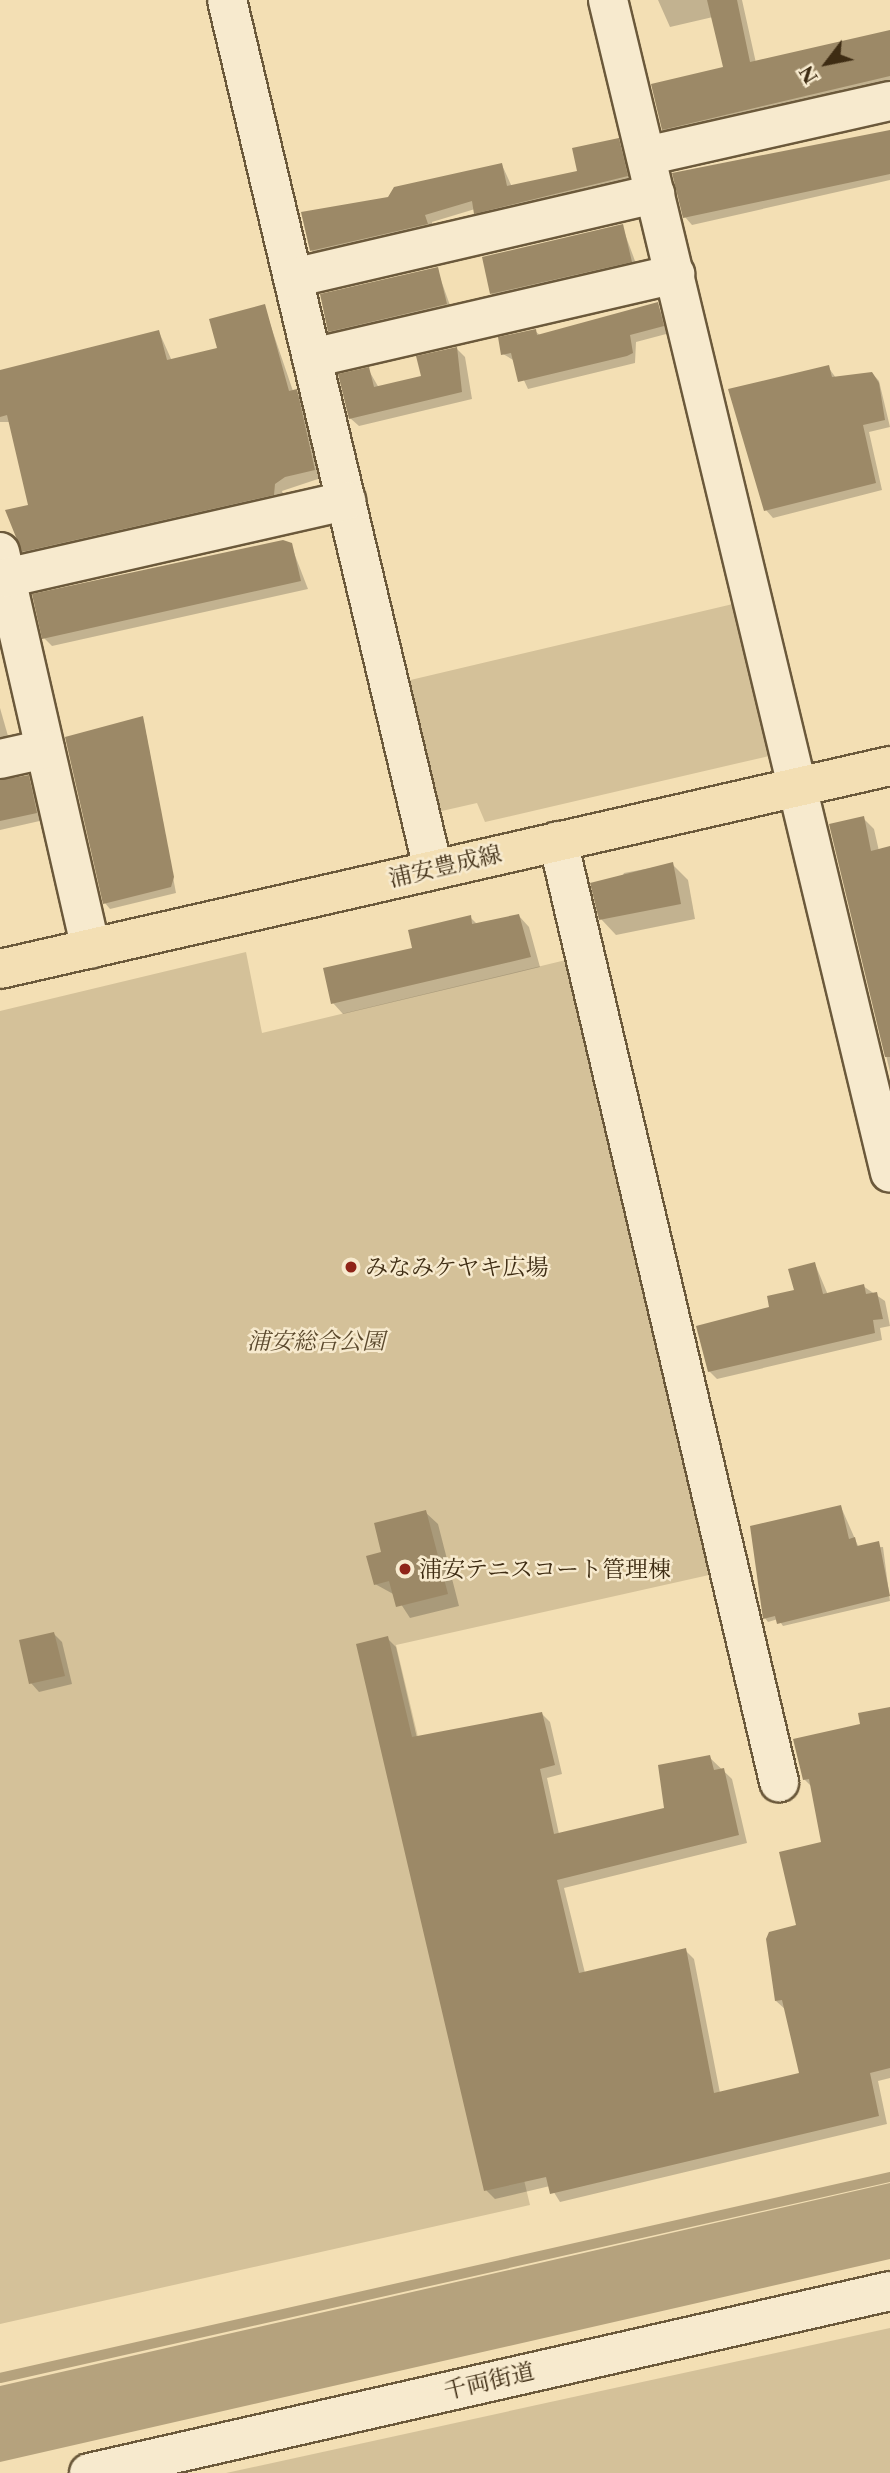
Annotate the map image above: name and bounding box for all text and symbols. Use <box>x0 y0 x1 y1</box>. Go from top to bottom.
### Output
north arrow <box>792 28 862 98</box>
text: N <box>795 61 823 87</box>
street label: 浦安豊成線 <box>386 840 504 892</box>
place label: みなみケヤキ広場 <box>365 1253 549 1281</box>
marker: みなみケヤキ広場 <box>343 1259 359 1275</box>
park label: 浦安総合公園 <box>247 1327 385 1355</box>
place label: 浦安テニスコート管理棟 <box>419 1555 672 1583</box>
marker: 浦安テニスコート管理棟 <box>397 1561 413 1577</box>
street label: 千両街道 <box>441 2357 537 2405</box>

